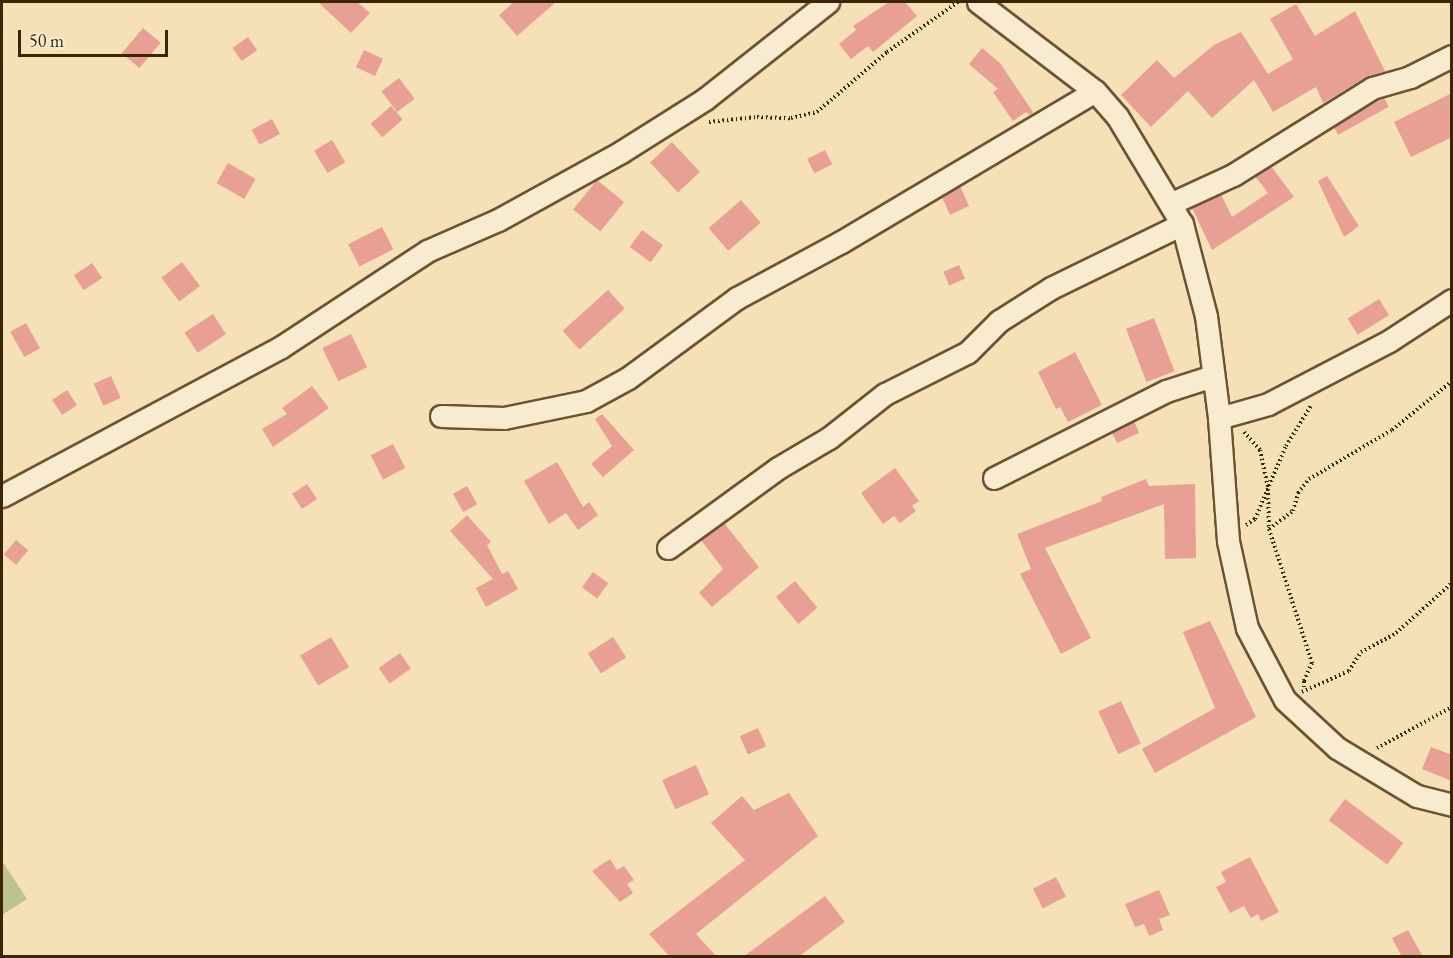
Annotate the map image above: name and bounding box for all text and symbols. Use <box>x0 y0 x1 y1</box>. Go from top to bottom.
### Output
scale bar <box>21 18 171 56</box>
text: 50 m <box>29 29 64 52</box>

